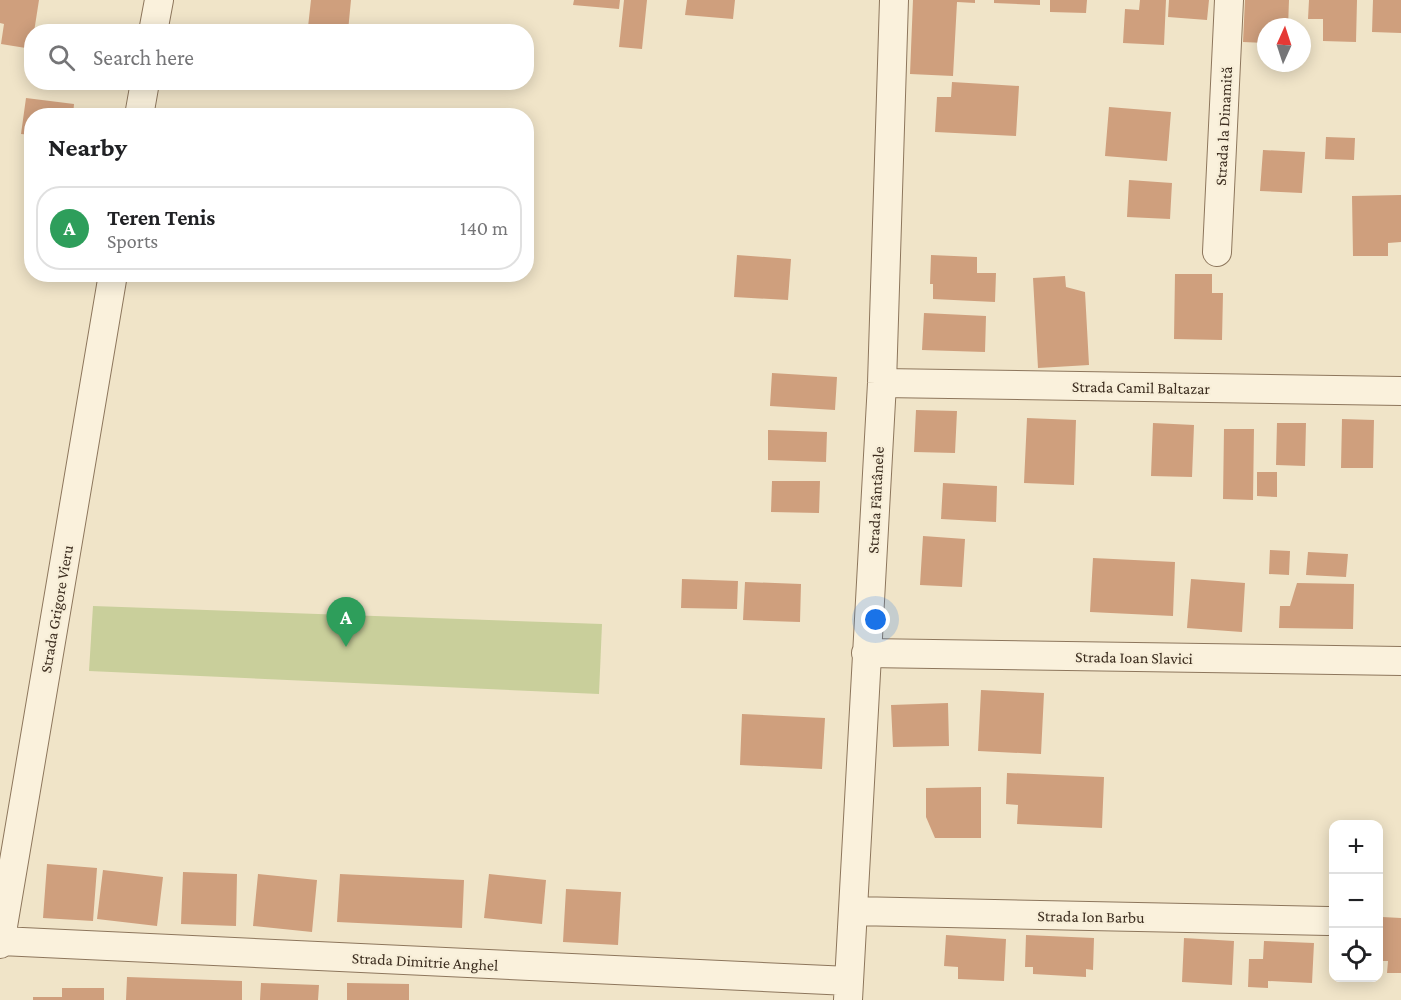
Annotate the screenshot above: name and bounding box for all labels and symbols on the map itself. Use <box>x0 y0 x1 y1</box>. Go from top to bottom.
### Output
north arrow <box>1257 18 1311 72</box>
street label: Strada la Dinamită <box>1212 65 1235 186</box>
street label: Strada Camil Baltazar <box>1072 378 1211 397</box>
street label: Strada Fântânele <box>864 446 887 554</box>
street label: Strada Grigore Vieru <box>37 543 77 675</box>
pin: A <box>326 598 366 647</box>
your location <box>861 605 890 634</box>
street label: Strada Ioan Slavici <box>1075 648 1193 667</box>
street label: Strada Ion Barbu <box>1037 907 1145 926</box>
street label: Strada Dimitrie Anghel <box>351 949 499 975</box>

